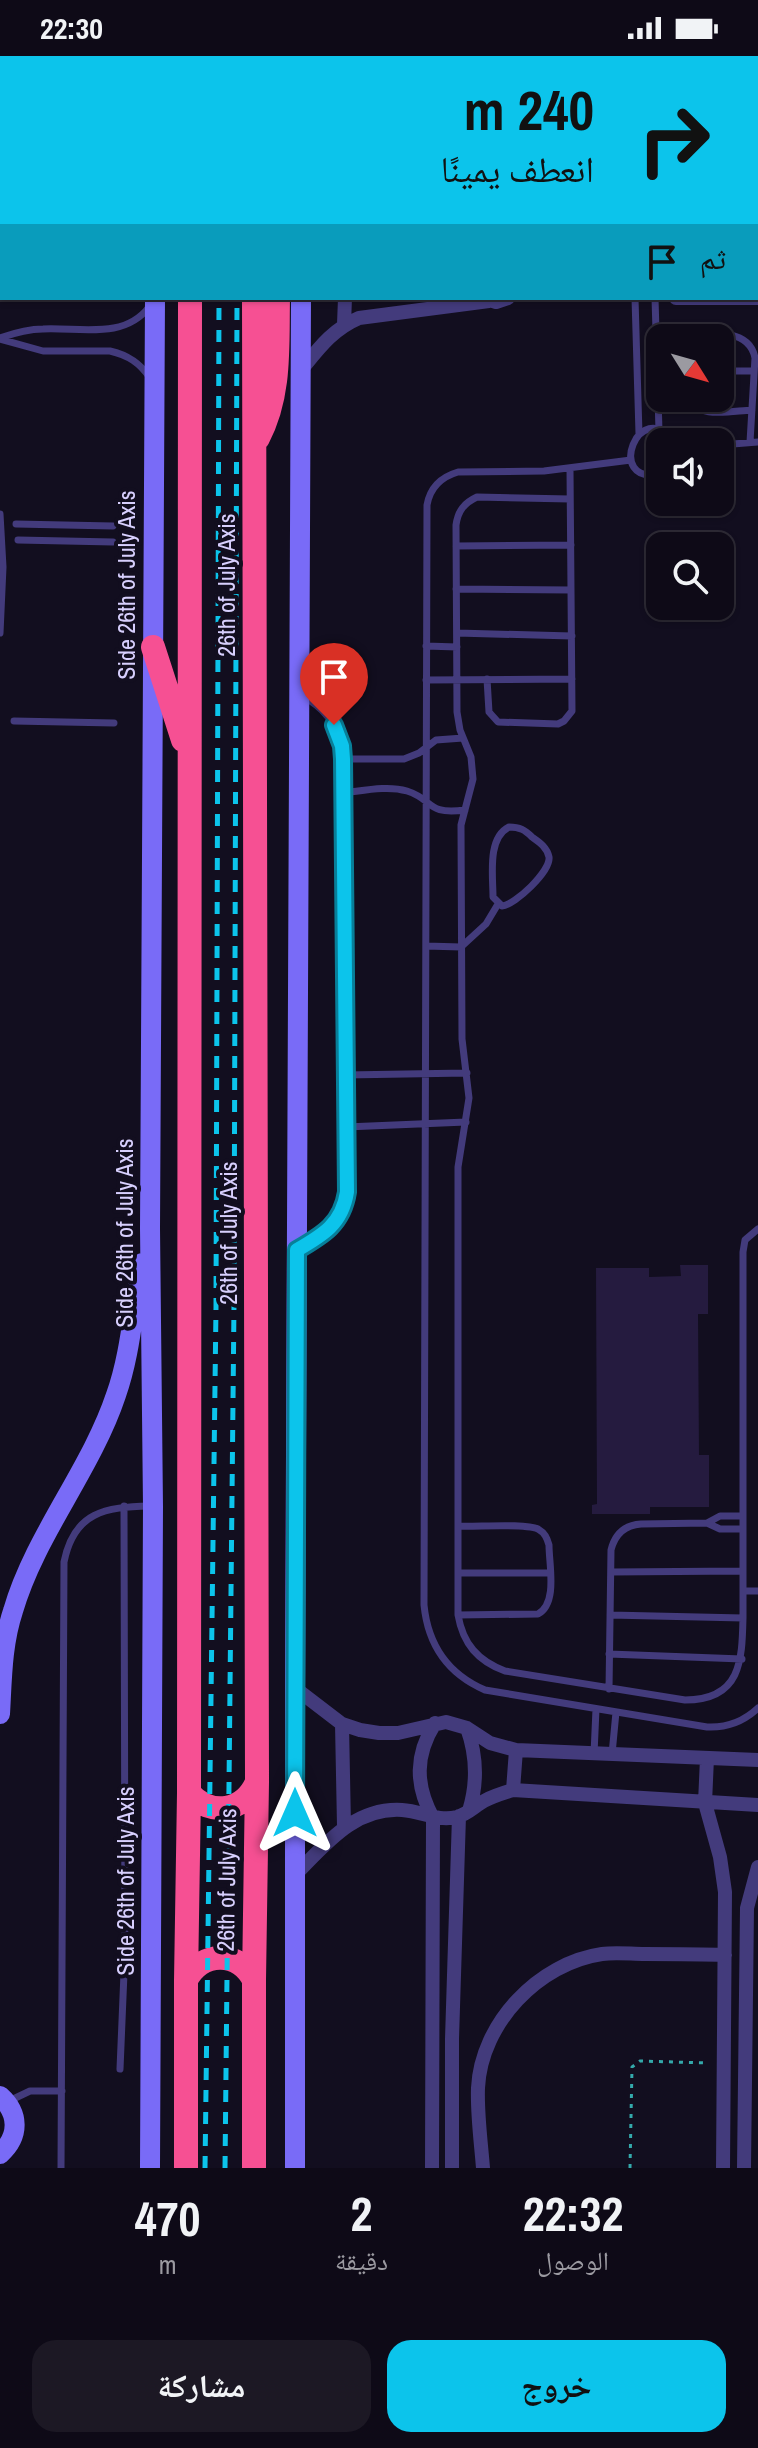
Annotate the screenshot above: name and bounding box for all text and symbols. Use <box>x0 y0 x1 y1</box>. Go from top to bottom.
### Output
text: 22:30 <box>40 8 103 48</box>
text: 240 m <box>464 72 594 147</box>
icon: right <box>622 88 726 192</box>
text: انعطف يمينًا <box>441 145 594 193</box>
text: ثم <box>700 238 726 278</box>
icon: arrive <box>640 240 684 284</box>
north arrow <box>646 324 734 412</box>
map controls <box>646 324 734 620</box>
button: sound <box>646 428 734 516</box>
street label: Side 26th of July Axis <box>110 490 142 680</box>
street label: 26th of July Axis <box>210 513 242 657</box>
button: search <box>646 532 734 620</box>
pin <box>300 643 368 725</box>
icon: arrive <box>312 655 356 699</box>
street label: Side 26th of July Axis <box>108 1138 140 1328</box>
street label: 26th of July Axis <box>212 1161 244 1305</box>
position arrow <box>253 1771 337 1855</box>
street label: Side 26th of July Axis <box>109 1786 141 1976</box>
street label: 26th of July Axis <box>209 1808 243 1952</box>
text: 2 <box>351 2181 372 2246</box>
text: 22:32 <box>523 2181 623 2246</box>
text: 470 <box>135 2186 200 2251</box>
text: دقيقة <box>335 2243 388 2278</box>
text: الوصول <box>537 2243 609 2278</box>
text: m <box>159 2247 176 2282</box>
button: مشاركة <box>32 2340 371 2432</box>
button: خروج <box>387 2340 726 2432</box>

